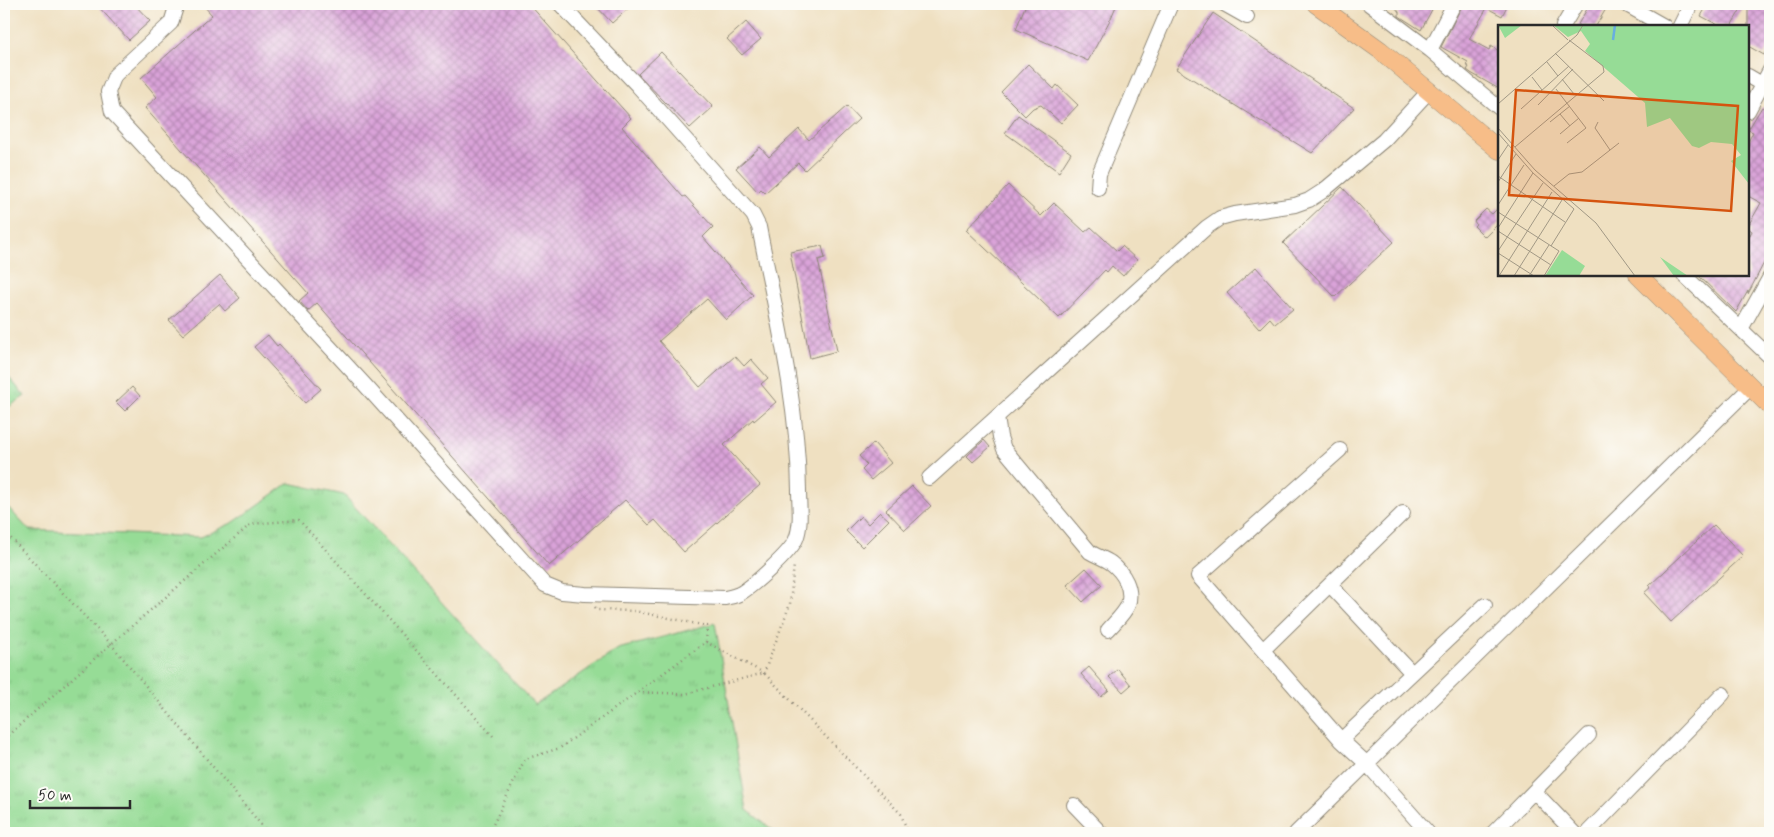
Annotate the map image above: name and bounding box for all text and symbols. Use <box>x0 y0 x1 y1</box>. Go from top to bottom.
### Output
inset map <box>1498 25 1749 276</box>
scale bar <box>30 777 130 809</box>
text: 50 m <box>38 786 72 806</box>

